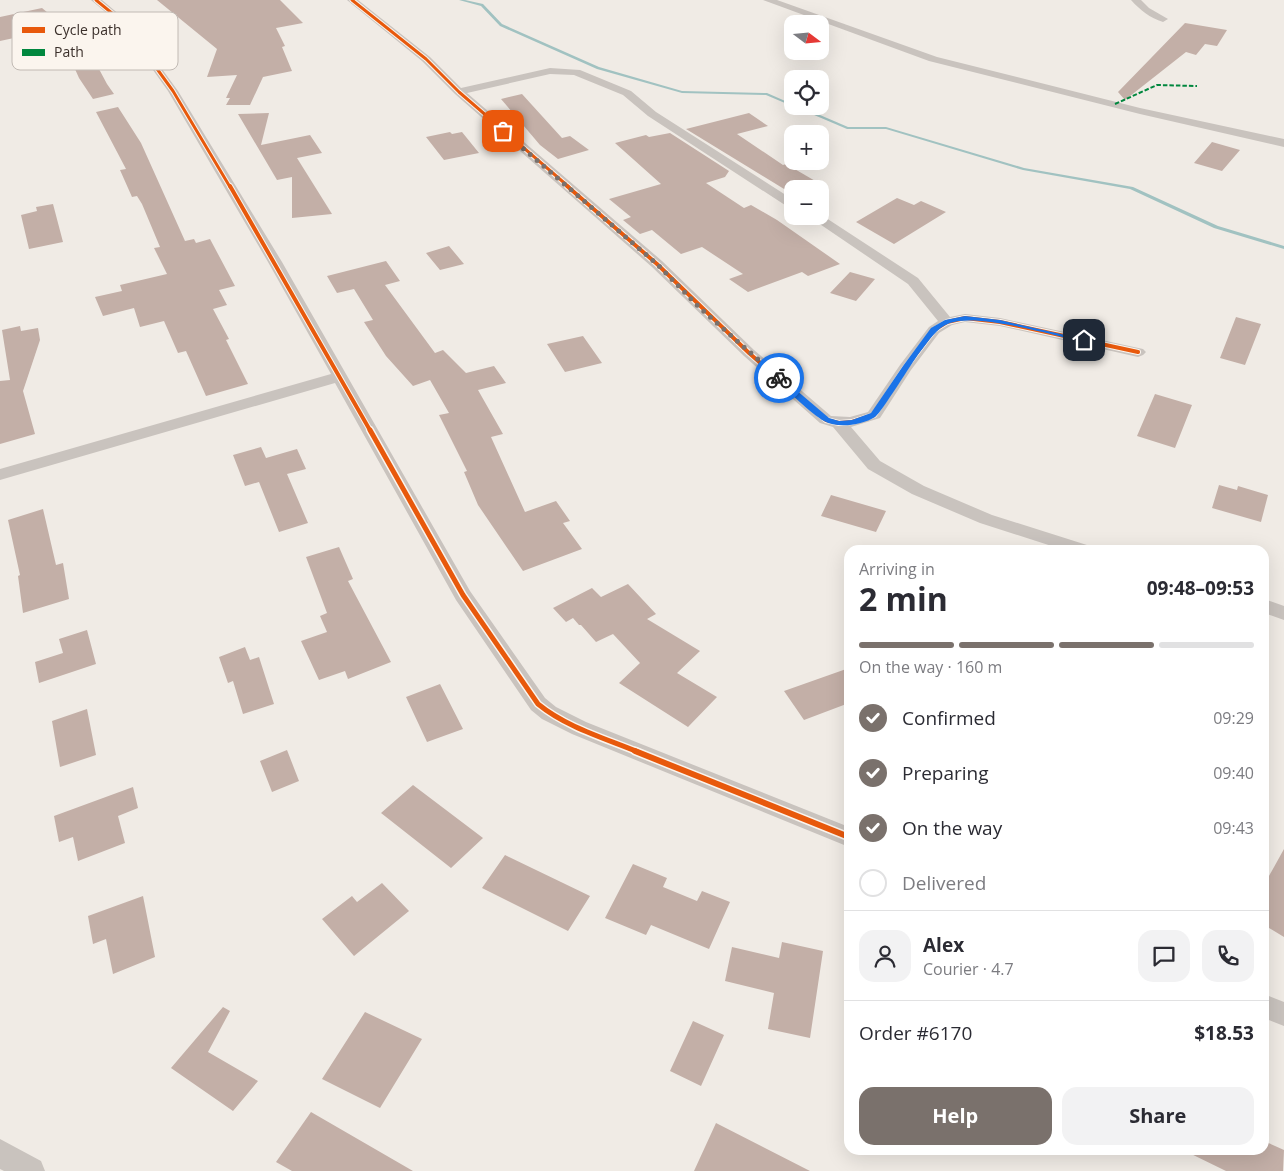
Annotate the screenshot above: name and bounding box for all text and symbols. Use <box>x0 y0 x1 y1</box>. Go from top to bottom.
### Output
legend <box>12 12 178 70</box>
north arrow <box>784 15 829 60</box>
map controls <box>784 15 829 225</box>
text: Cycle path <box>54 20 122 39</box>
text: Path <box>54 42 84 61</box>
button: locate <box>784 70 829 115</box>
pin <box>482 110 524 152</box>
icon: bag <box>489 117 517 145</box>
button: + <box>784 125 829 170</box>
button: − <box>784 180 829 225</box>
pin <box>1063 319 1105 361</box>
icon: home <box>1070 326 1098 354</box>
courier <box>754 353 804 403</box>
icon: bike <box>765 364 793 392</box>
text: Arriving in <box>859 558 935 580</box>
text: 09:48–09:53 <box>1147 575 1254 601</box>
text: 2 min <box>859 577 948 620</box>
text: On the way · 160 m <box>859 656 1002 678</box>
icon: check <box>859 704 887 732</box>
text: Confirmed <box>902 705 996 731</box>
text: 09:29 <box>1213 707 1254 729</box>
icon: check <box>859 759 887 787</box>
text: Preparing <box>902 760 989 786</box>
text: 09:40 <box>1213 762 1254 784</box>
icon: check <box>859 814 887 842</box>
text: On the way <box>902 815 1002 841</box>
text: 09:43 <box>1213 817 1254 839</box>
text: Delivered <box>902 870 986 896</box>
button: person <box>859 930 911 982</box>
button: chat <box>1138 930 1190 982</box>
button: phone <box>1202 930 1254 982</box>
text: Alex <box>923 932 964 958</box>
text: Courier · 4.7 <box>923 958 1014 980</box>
text: Order #6170 <box>859 1020 972 1046</box>
text: $18.53 <box>1194 1020 1254 1046</box>
button: Help <box>859 1087 1052 1145</box>
button: Share <box>1062 1087 1254 1145</box>

